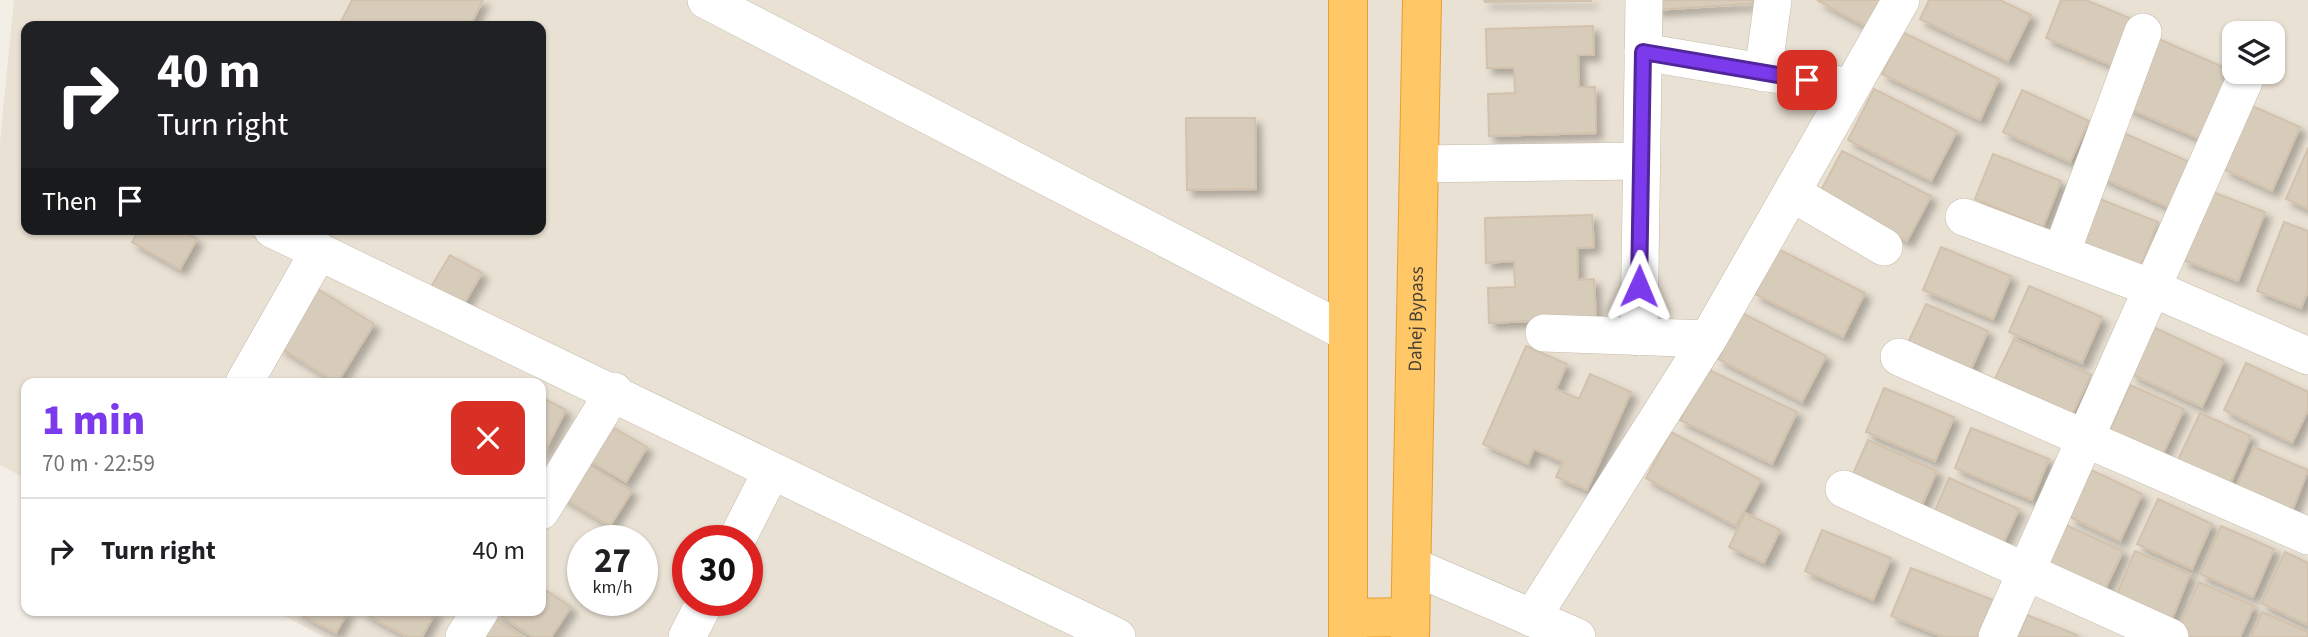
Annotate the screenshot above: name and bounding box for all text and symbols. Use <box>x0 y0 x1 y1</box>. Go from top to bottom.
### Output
map controls <box>2222 21 2285 84</box>
button: layers <box>2222 21 2285 84</box>
text: 40 m <box>157 37 261 107</box>
icon: right <box>42 49 133 140</box>
pin <box>1777 50 1837 110</box>
icon: arrive <box>1788 61 1826 99</box>
text: Turn right <box>157 102 288 148</box>
icon: arrive <box>111 182 149 220</box>
text: Then <box>42 183 97 220</box>
position arrow <box>1602 249 1676 323</box>
street label: Dahej Bypass <box>1402 266 1430 372</box>
text: 1 min <box>42 391 145 451</box>
button: close <box>451 401 525 475</box>
text: 70 m · 22:59 <box>42 447 155 480</box>
speed limit sign: 30 <box>672 525 763 616</box>
icon: right <box>42 532 80 570</box>
text: Turn right <box>101 532 216 569</box>
text: 40 m <box>472 532 525 569</box>
text: 27 <box>594 536 631 586</box>
text: km/h <box>593 575 632 600</box>

